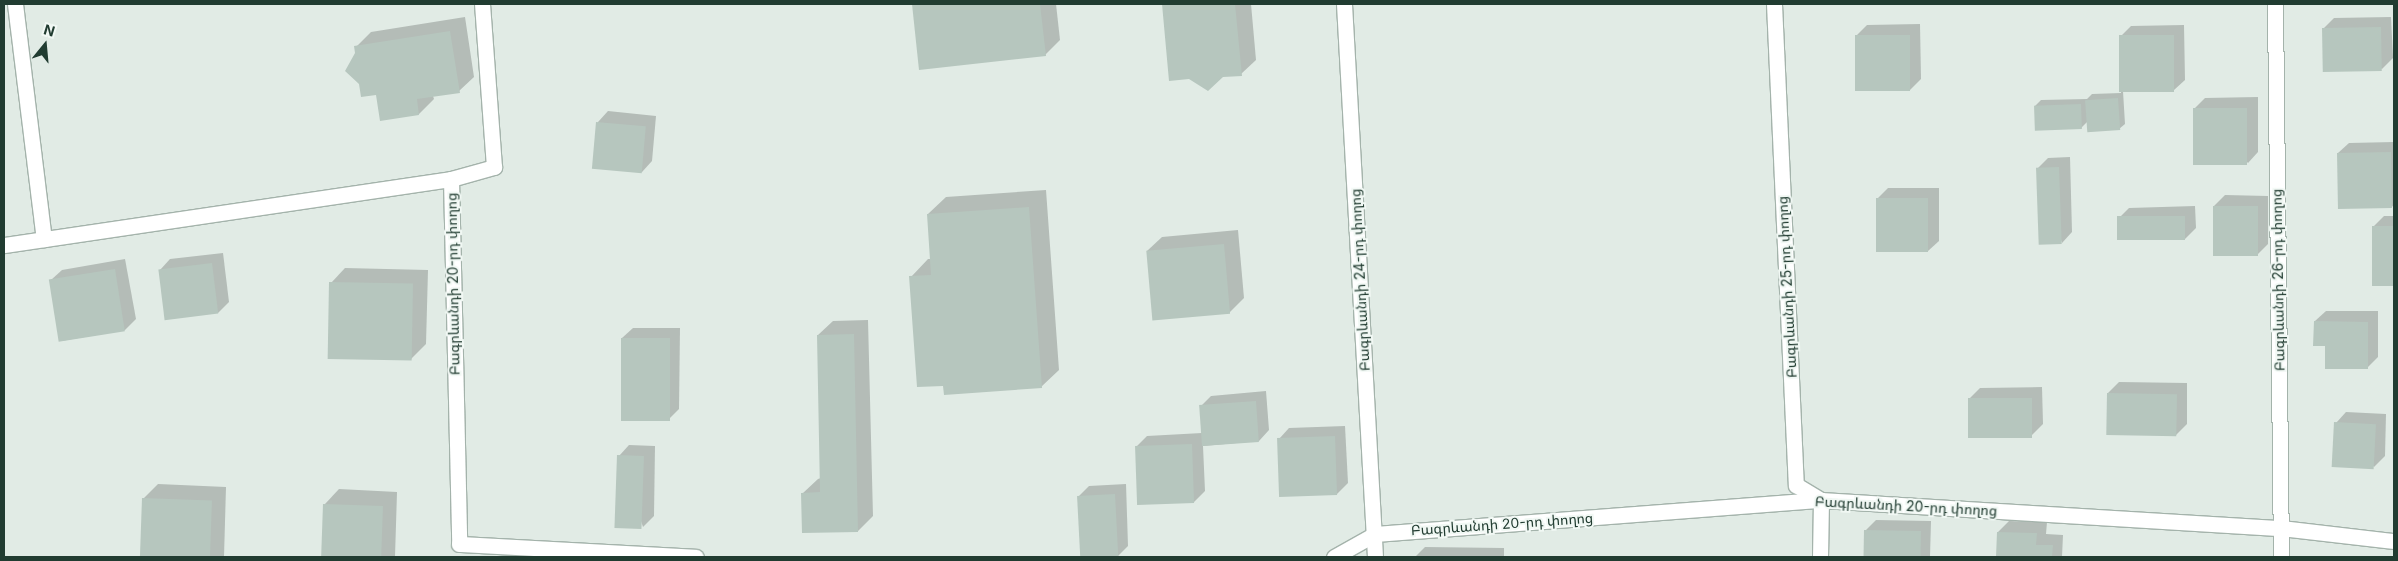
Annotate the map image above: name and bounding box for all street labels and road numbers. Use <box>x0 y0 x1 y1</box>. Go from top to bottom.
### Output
street label: Բագրևանդի 24-րդ փողոց <box>1347 188 1373 372</box>
street label: Բագրևանդի 26-րդ փողոց <box>2268 189 2288 371</box>
street label: Բագրևանդի 20-րդ փողոց <box>443 193 463 375</box>
street label: Բագրևանդի 25-րդ փողոց <box>1774 196 1800 378</box>
street label: Բագրևանդի 20-րդ փողոց <box>1814 493 1998 519</box>
street label: Բագրևանդի 20-րդ փողոց <box>1410 509 1594 539</box>

